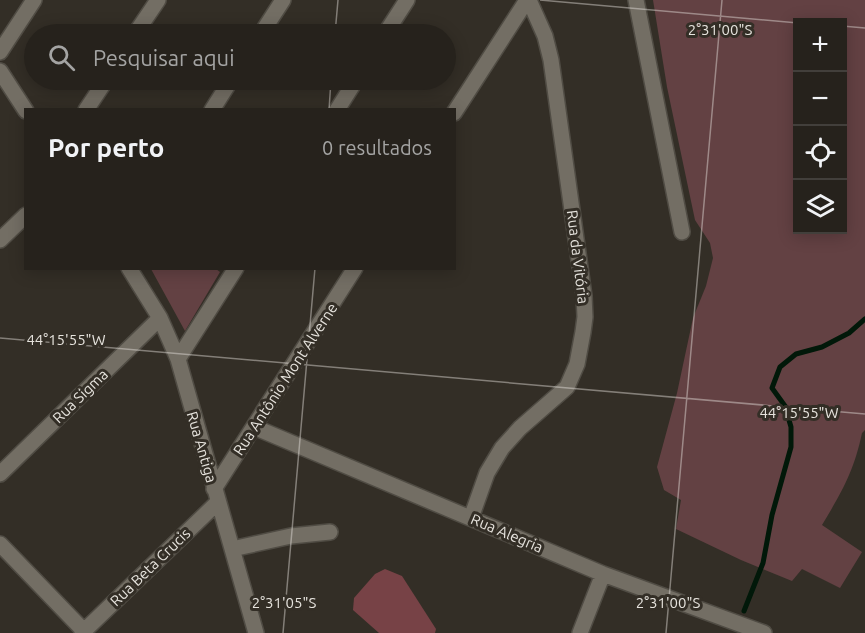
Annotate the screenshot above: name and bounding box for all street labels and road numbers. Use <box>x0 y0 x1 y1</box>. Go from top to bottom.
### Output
street label: Rua da Vitória <box>564 209 592 305</box>
street label: Rua Antônio Mont Alverne <box>229 300 341 458</box>
street label: Rua Sigma <box>49 366 111 426</box>
street label: Rua Antiga <box>184 409 220 485</box>
street label: Rua Alegria <box>468 510 546 556</box>
street label: Rua Beta Crucis <box>107 525 193 609</box>

